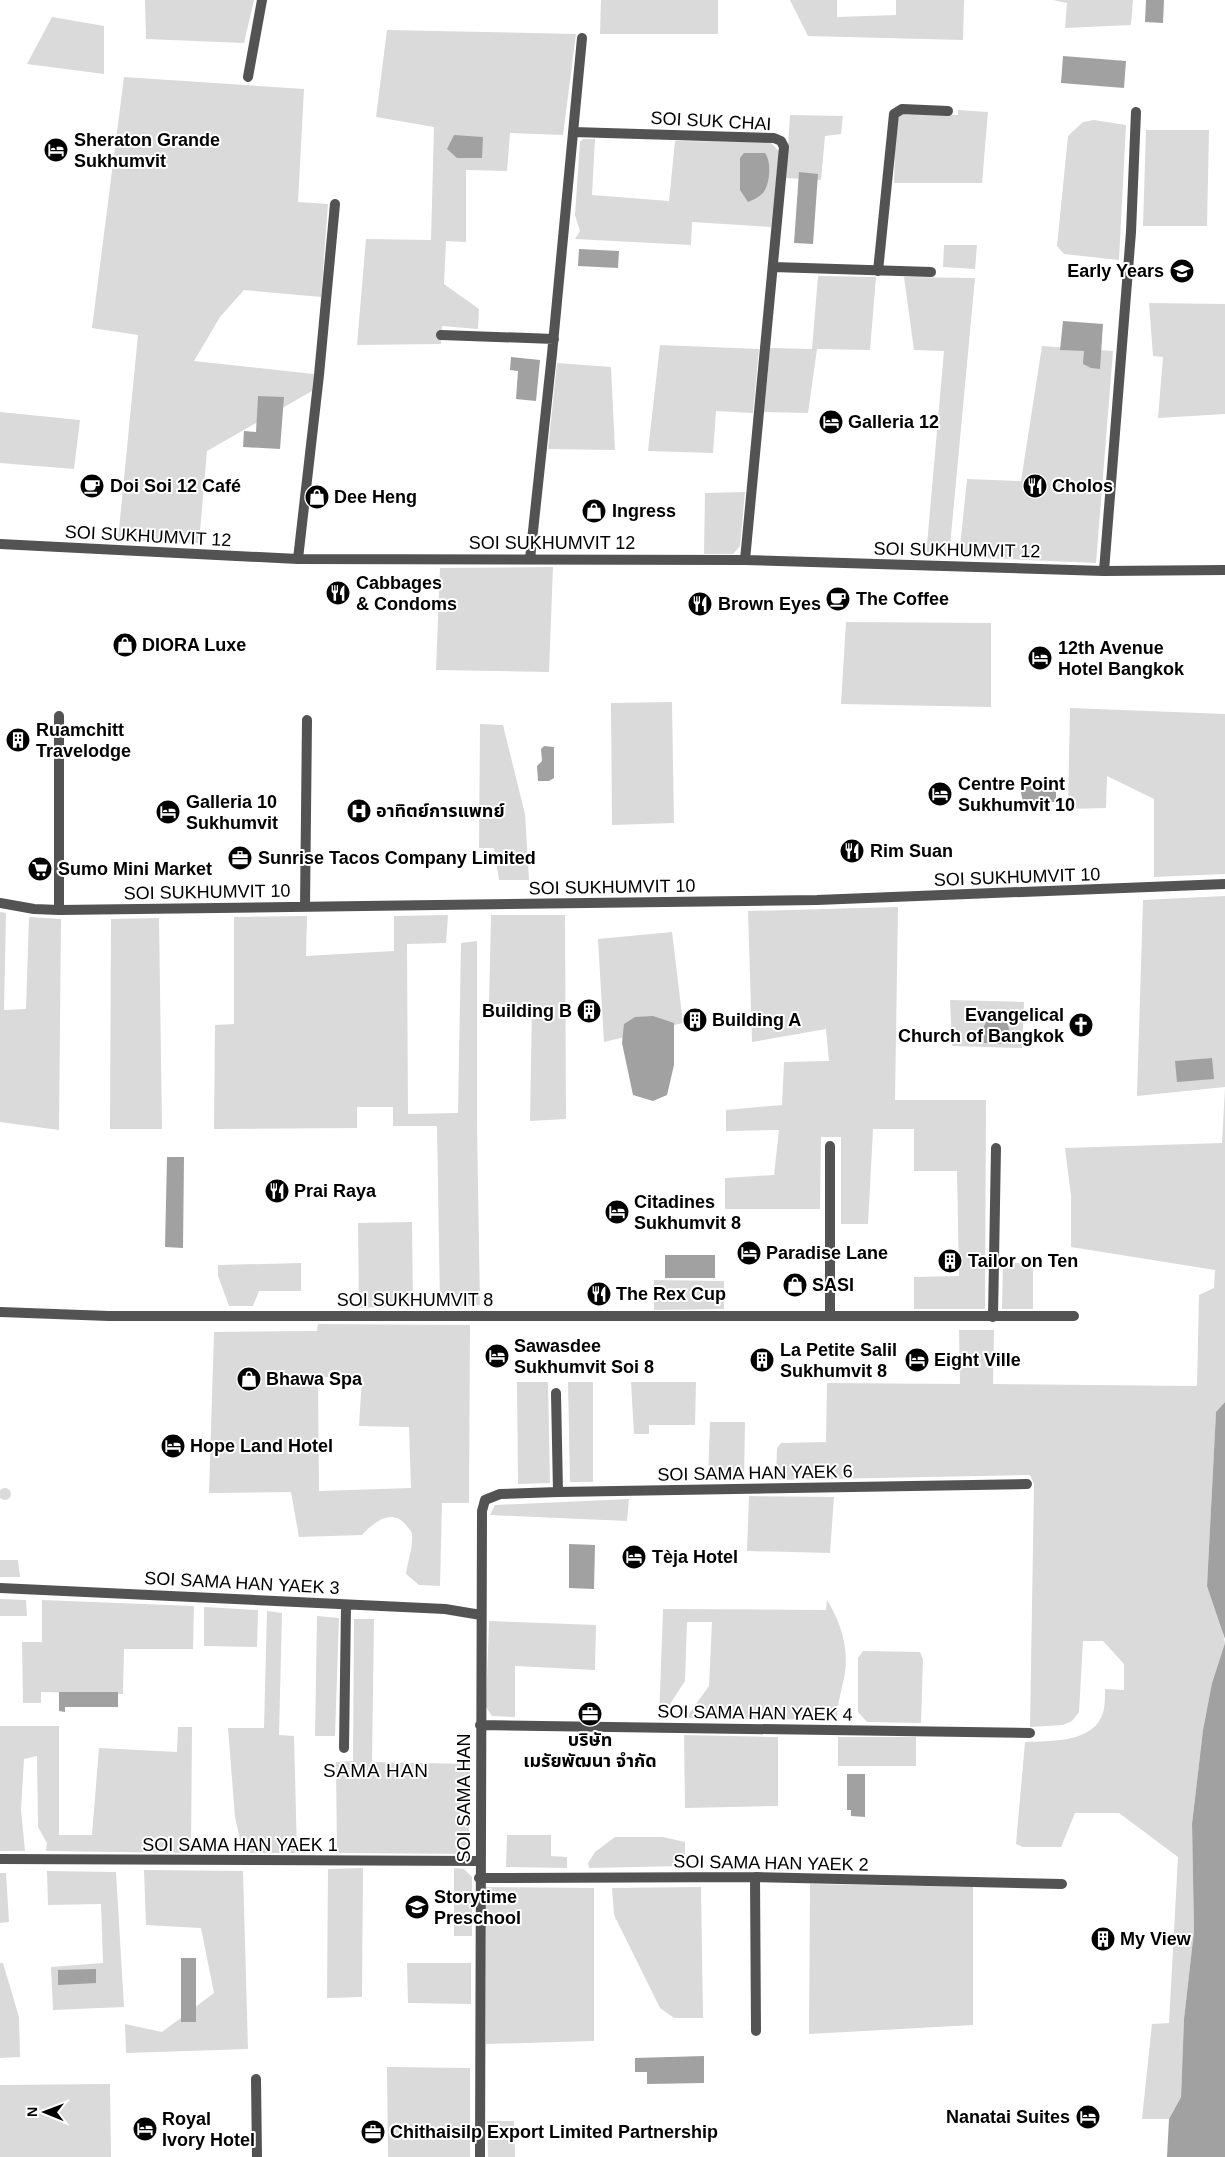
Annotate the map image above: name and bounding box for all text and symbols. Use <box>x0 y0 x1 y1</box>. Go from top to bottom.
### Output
street label: SOI SUK CHAI <box>650 108 772 134</box>
place label: Sheraton Grande Sukhumvit <box>74 130 220 171</box>
hotel icon: Sheraton Grande Sukhumvit <box>43 137 69 163</box>
school or university icon: Early Years <box>1169 258 1195 284</box>
place label: Early Years <box>1067 261 1164 281</box>
hotel icon: Galleria 12 <box>818 409 844 435</box>
place label: Galleria 12 <box>848 412 939 432</box>
cafe icon: Doi Soi 12 Café <box>79 473 105 499</box>
restaurant icon: Cholos <box>1022 473 1048 499</box>
place label: Doi Soi 12 Café <box>110 476 241 496</box>
place label: Cholos <box>1052 476 1113 496</box>
shop icon: Dee Heng <box>304 484 330 510</box>
place label: Dee Heng <box>334 487 417 507</box>
shop icon: Ingress <box>581 498 607 524</box>
place label: Ingress <box>612 501 676 521</box>
street label: SOI SUKHUMVIT 12 <box>64 522 232 550</box>
street label: SOI SUKHUMVIT 12 <box>469 533 635 553</box>
street label: SOI SUKHUMVIT 12 <box>873 539 1041 561</box>
place label: Cabbages & Condoms <box>356 573 457 614</box>
restaurant icon: Cabbages & Condoms <box>325 580 351 606</box>
cafe icon: The Coffee <box>825 586 851 612</box>
place label: The Coffee <box>856 589 949 609</box>
restaurant icon: Brown Eyes <box>687 591 713 617</box>
place label: Brown Eyes <box>718 594 821 614</box>
shop icon: DIORA Luxe <box>112 632 138 658</box>
place label: DIORA Luxe <box>142 635 246 655</box>
place label: 12th Avenue Hotel Bangkok <box>1058 638 1185 679</box>
hotel icon: 12th Avenue Hotel Bangkok <box>1027 645 1053 671</box>
place label: Ruamchitt Travelodge <box>36 720 131 761</box>
building icon: Ruamchitt Travelodge <box>5 727 31 753</box>
place label: Centre Point Sukhumvit 10 <box>958 774 1075 815</box>
hotel icon: Centre Point Sukhumvit 10 <box>927 781 953 807</box>
place label: Galleria 10 Sukhumvit <box>186 792 278 833</box>
hospital icon: อาทิตย์การแพทย์ <box>346 798 372 824</box>
hotel icon: Galleria 10 Sukhumvit <box>155 799 181 825</box>
place label: อาทิตย์การแพทย์ <box>376 801 505 821</box>
restaurant icon: Rim Suan <box>839 838 865 864</box>
place label: Rim Suan <box>870 841 953 861</box>
office icon: Sunrise Tacos Company Limited <box>227 845 253 871</box>
place label: Sunrise Tacos Company Limited <box>258 848 536 868</box>
supermarket icon: Sumo Mini Market <box>27 856 53 882</box>
place label: Sumo Mini Market <box>58 859 212 879</box>
street label: SOI SUKHUMVIT 10 <box>933 864 1101 890</box>
street label: SOI SUKHUMVIT 10 <box>528 876 696 898</box>
street label: SOI SUKHUMVIT 10 <box>123 881 291 903</box>
building icon: Building B <box>576 998 602 1024</box>
place label: Building B <box>482 1001 572 1021</box>
place label: Evangelical Church of Bangkok <box>898 1005 1065 1046</box>
building icon: Building A <box>682 1007 708 1033</box>
place label: Building A <box>712 1010 801 1030</box>
church icon: Evangelical Church of Bangkok <box>1068 1012 1094 1038</box>
restaurant icon: Prai Raya <box>264 1178 290 1204</box>
place label: Prai Raya <box>294 1181 377 1201</box>
place label: Citadines Sukhumvit 8 <box>634 1192 741 1233</box>
hotel icon: Citadines Sukhumvit 8 <box>604 1199 630 1225</box>
hotel icon: Paradise Lane <box>736 1240 762 1266</box>
place label: Paradise Lane <box>766 1243 888 1263</box>
building icon: Tailor on Ten <box>937 1248 963 1274</box>
place label: Tailor on Ten <box>968 1251 1078 1271</box>
shop icon: SASI <box>782 1272 808 1298</box>
place label: SASI <box>812 1275 854 1295</box>
restaurant icon: The Rex Cup <box>586 1281 612 1307</box>
place label: The Rex Cup <box>616 1284 726 1304</box>
street label: SOI SUKHUMVIT 8 <box>337 1290 493 1310</box>
place label: Sawasdee Sukhumvit Soi 8 <box>514 1336 654 1377</box>
place label: La Petite Salil Sukhumvit 8 <box>780 1340 897 1381</box>
hotel icon: Sawasdee Sukhumvit Soi 8 <box>484 1343 510 1369</box>
building icon: La Petite Salil Sukhumvit 8 <box>749 1347 775 1373</box>
hotel icon: Eight Ville <box>904 1347 930 1373</box>
place label: Eight Ville <box>934 1350 1021 1370</box>
shop icon: Bhawa Spa <box>236 1366 262 1392</box>
place label: Bhawa Spa <box>266 1369 363 1389</box>
hotel icon: Hope Land Hotel <box>160 1433 186 1459</box>
place label: Hope Land Hotel <box>190 1436 333 1456</box>
street label: SOI SAMA HAN YAEK 6 <box>657 1461 853 1485</box>
hotel icon: Tèja Hotel <box>621 1544 647 1570</box>
place label: Tèja Hotel <box>652 1547 738 1567</box>
street label: SOI SAMA HAN YAEK 3 <box>144 1568 340 1598</box>
office icon: บริษัท เมรัยพัฒนา จำกัด <box>577 1701 603 1727</box>
street label: SOI SAMA HAN YAEK 4 <box>657 1701 853 1725</box>
place label: บริษัท เมรัยพัฒนา จำกัด <box>523 1730 657 1771</box>
street label: SOI SAMA HAN <box>454 1733 474 1863</box>
district label: SAMA HAN <box>323 1760 429 1781</box>
street label: SOI SAMA HAN YAEK 1 <box>142 1835 338 1855</box>
street label: SOI SAMA HAN YAEK 2 <box>673 1851 869 1875</box>
place label: Storytime Preschool <box>434 1887 521 1928</box>
school or university icon: Storytime Preschool <box>404 1894 430 1920</box>
building icon: My View <box>1090 1926 1116 1952</box>
place label: My View <box>1120 1929 1192 1949</box>
north arrow <box>20 2087 70 2137</box>
hotel icon: Nanatai Suites <box>1075 2104 1101 2130</box>
text: N <box>24 2107 40 2117</box>
place label: Nanatai Suites <box>946 2107 1070 2127</box>
place label: Royal Ivory Hotel <box>162 2109 255 2150</box>
hotel icon: Royal Ivory Hotel <box>132 2116 158 2142</box>
office icon: Chithaisilp Export Limited Partnership <box>360 2119 386 2145</box>
place label: Chithaisilp Export Limited Partnership <box>390 2122 718 2142</box>

